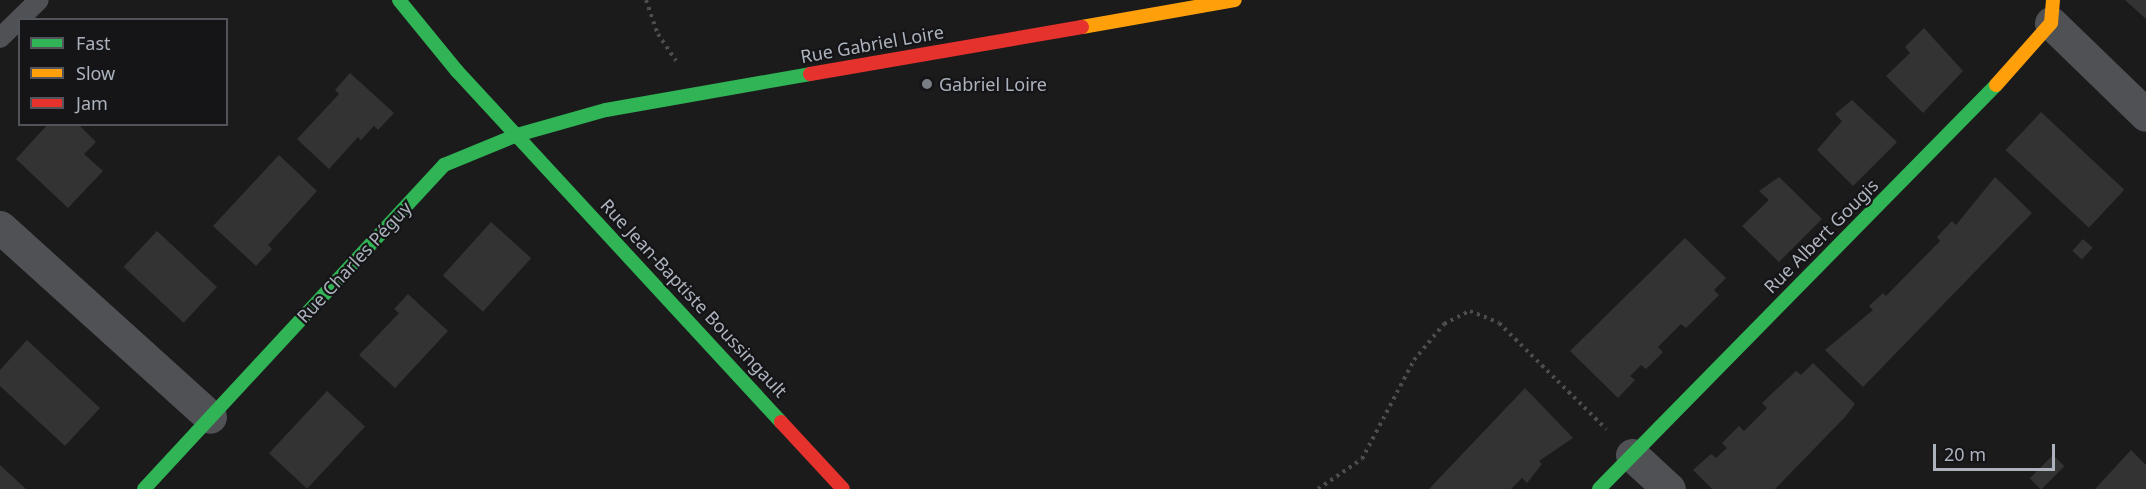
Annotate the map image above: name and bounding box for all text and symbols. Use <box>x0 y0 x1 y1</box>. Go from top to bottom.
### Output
legend <box>18 18 228 126</box>
street label: Rue Gabriel Loire <box>799 21 945 67</box>
text: Fast <box>76 31 111 55</box>
text: Slow <box>76 61 115 85</box>
place label: Gabriel Loire <box>939 73 1047 95</box>
marker: Gabriel Loire <box>920 77 934 91</box>
text: Jam <box>76 91 108 115</box>
street label: Rue Albert Gougis <box>1759 174 1883 298</box>
street label: Rue Jean-Baptiste Boussingault <box>596 194 792 402</box>
street label: Rue Charles Péguy <box>292 197 416 327</box>
scale bar <box>1936 432 2058 470</box>
text: 20 m <box>1944 442 1986 466</box>

